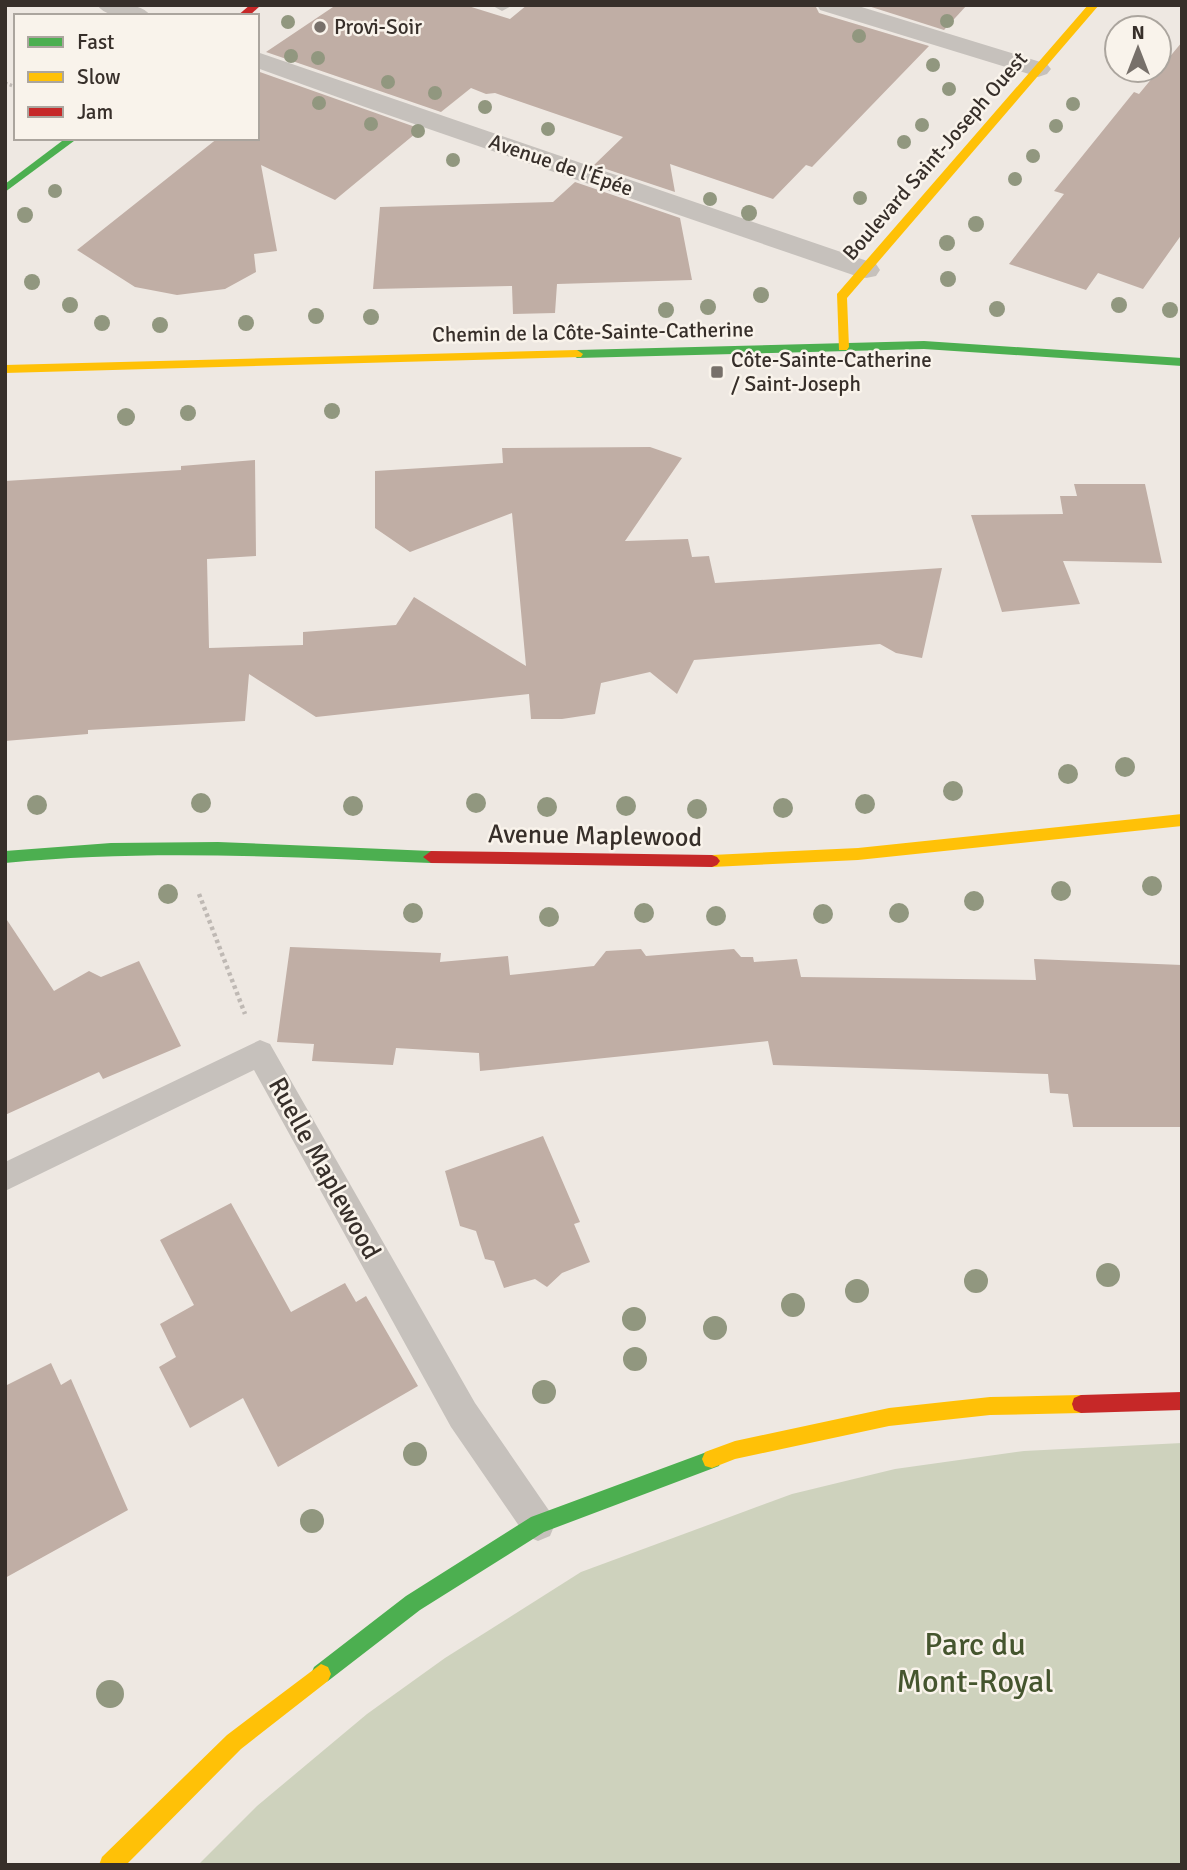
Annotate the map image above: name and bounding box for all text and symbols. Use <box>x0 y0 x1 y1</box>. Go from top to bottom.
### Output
legend <box>14 14 259 140</box>
place label: Provi-Soir <box>334 14 422 40</box>
north arrow <box>1103 14 1173 84</box>
marker: Provi-Soir <box>312 19 328 35</box>
text: N <box>1131 21 1145 45</box>
text: Fast <box>77 29 114 55</box>
street label: Boulevard Saint-Joseph Ouest <box>837 46 1033 266</box>
text: Slow <box>77 64 121 90</box>
text: Jam <box>77 99 113 125</box>
street label: Avenue de l'Épée <box>486 128 636 202</box>
street label: Chemin de la Côte-Sainte-Catherine <box>432 316 754 348</box>
place label: Côte-Sainte-Catherine / Saint-Joseph <box>731 347 932 397</box>
marker: Côte-Sainte-Catherine / Saint-Joseph <box>709 364 725 380</box>
street label: Avenue Maplewood <box>488 818 702 854</box>
street label: Ruelle Maplewood <box>261 1072 387 1265</box>
park label: Parc du Mont-Royal <box>896 1625 1054 1701</box>

